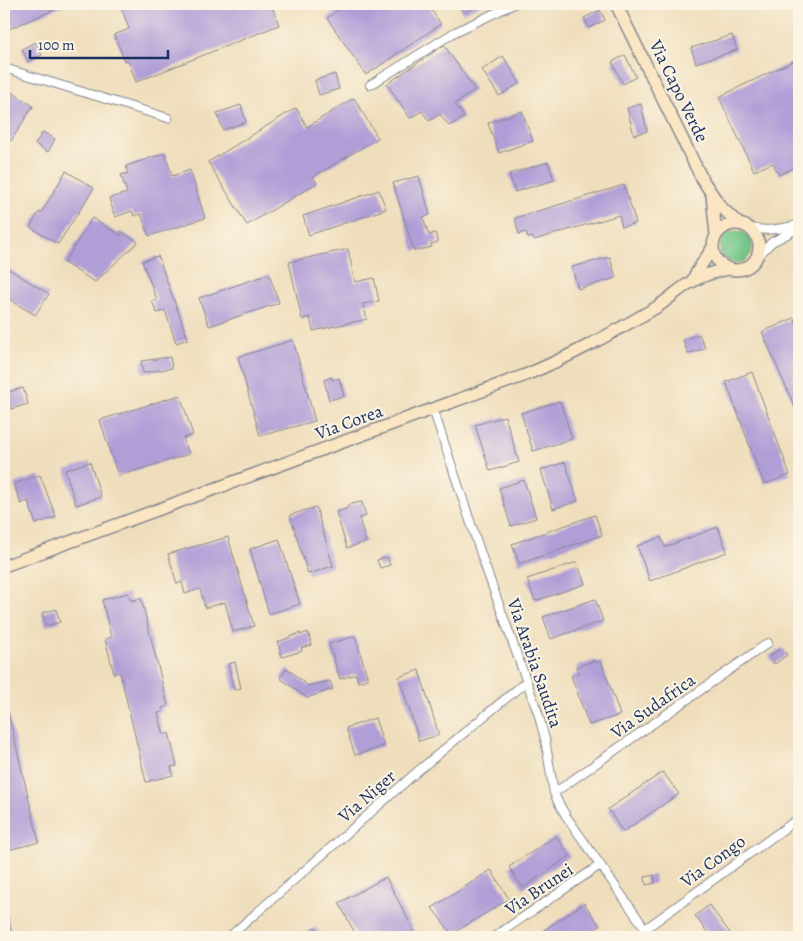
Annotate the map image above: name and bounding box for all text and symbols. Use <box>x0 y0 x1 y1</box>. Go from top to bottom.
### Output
scale bar <box>30 28 168 60</box>
text: 100 m <box>38 35 75 55</box>
street label: Via Capo Verde <box>643 35 714 146</box>
street label: Via Corea <box>311 398 387 446</box>
street label: Via Arabia Saudita <box>501 594 569 731</box>
street label: Via Sudafrica <box>605 668 701 745</box>
street label: Via Niger <box>332 764 401 828</box>
street label: Via Congo <box>675 829 750 893</box>
street label: Via Brunei <box>499 857 578 921</box>

